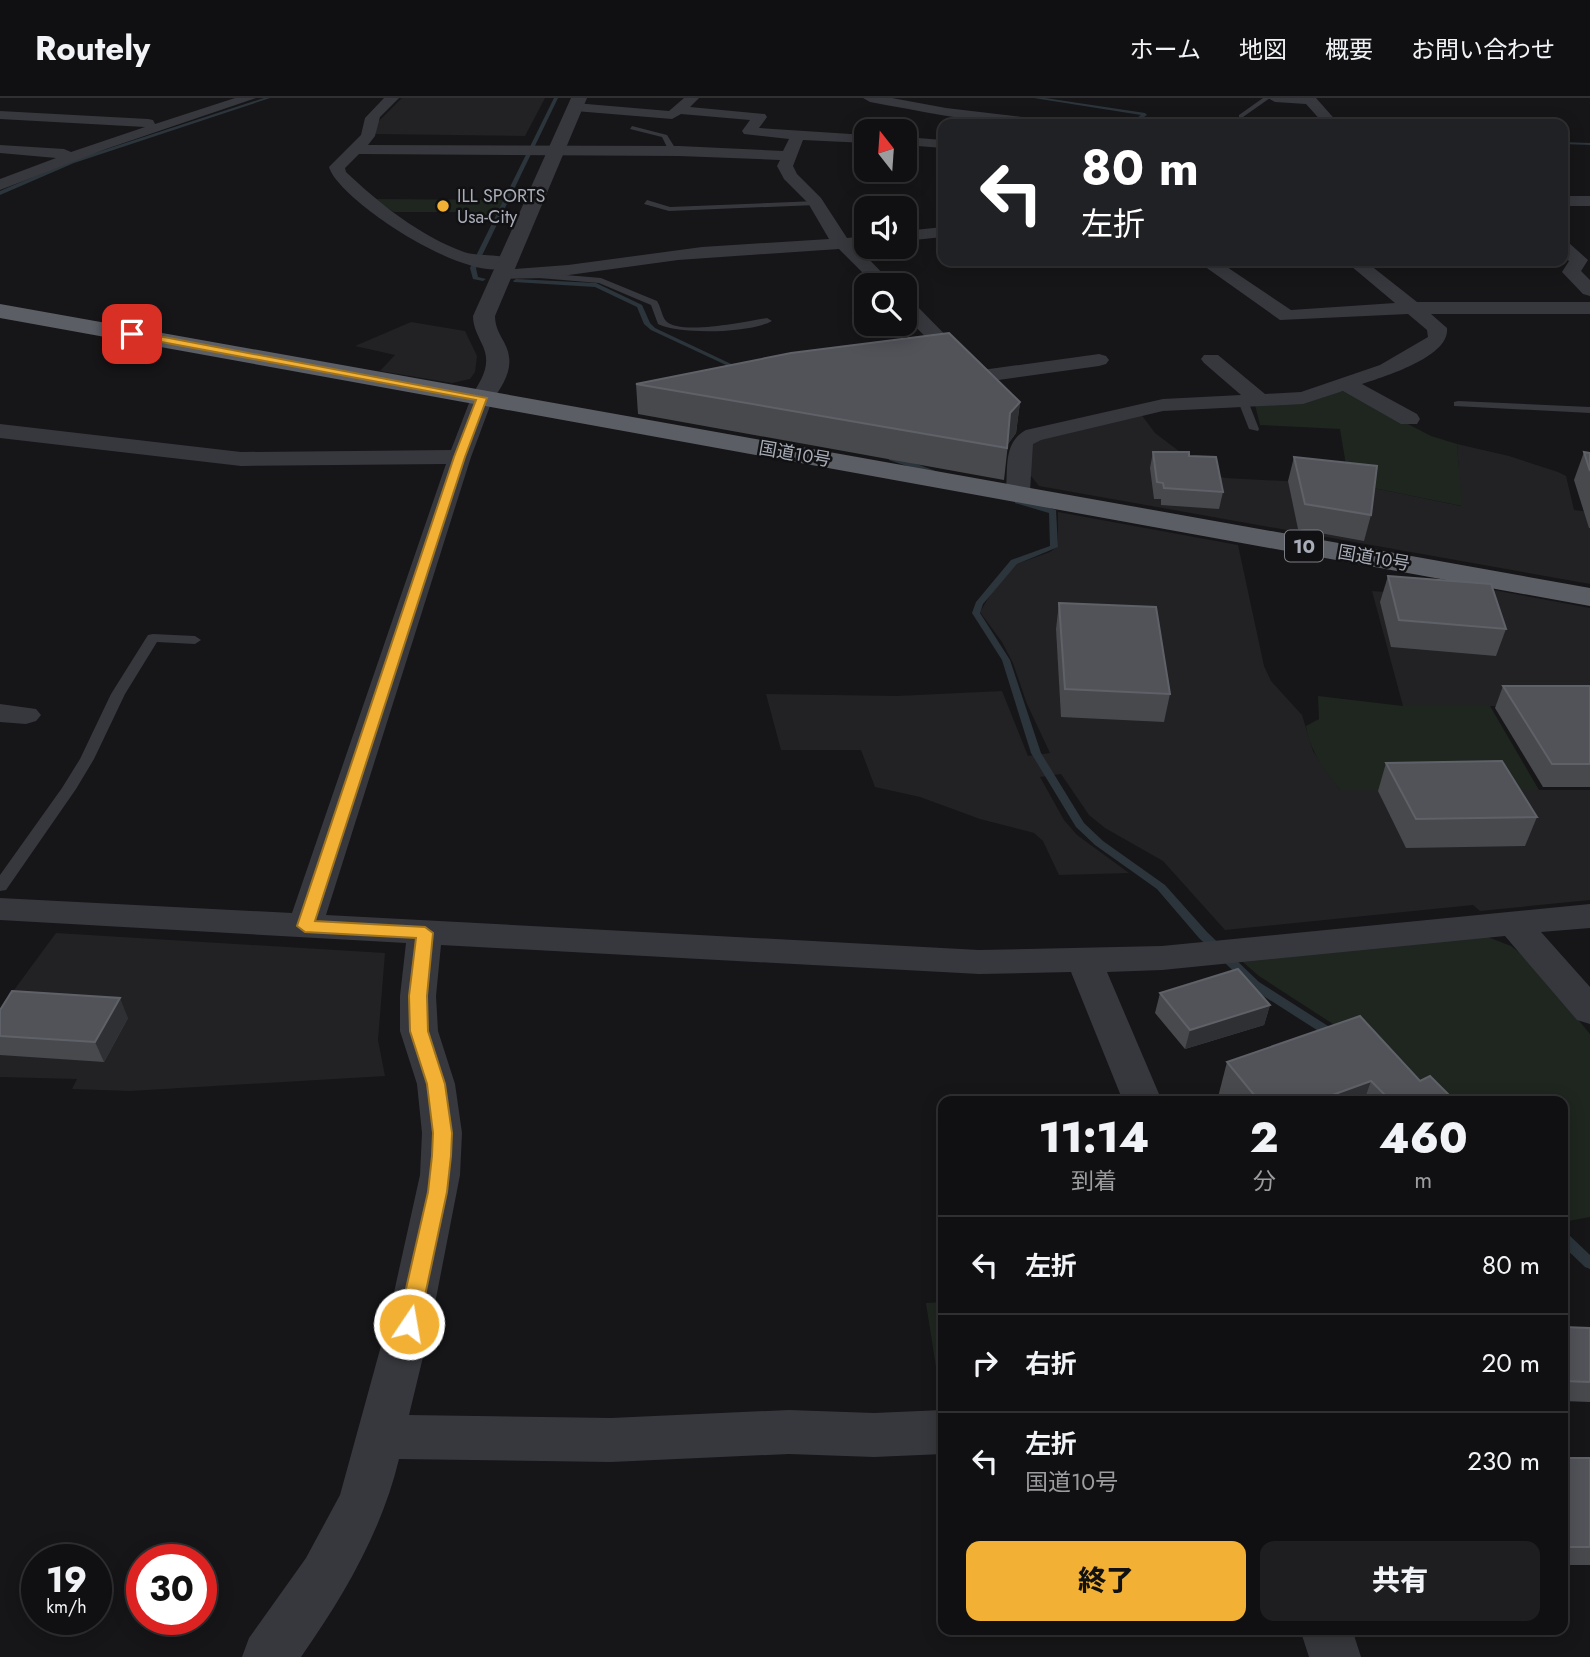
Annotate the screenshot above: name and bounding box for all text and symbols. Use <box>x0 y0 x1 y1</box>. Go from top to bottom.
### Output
text: Routely <box>35 25 150 72</box>
text: ホーム <box>1130 32 1201 67</box>
text: 地図 <box>1239 32 1287 67</box>
text: 概要 <box>1325 32 1373 67</box>
text: お問い合わせ <box>1411 32 1555 67</box>
north arrow <box>854 119 917 182</box>
map controls <box>854 119 917 336</box>
text: 80 m <box>1081 133 1199 203</box>
icon: left <box>966 147 1057 238</box>
place label: ILL SPORTS Usa-City <box>457 183 545 230</box>
button: sound <box>854 196 917 259</box>
marker: ILL SPORTS Usa-City <box>435 198 451 214</box>
text: 左折 <box>1081 201 1145 247</box>
button: search <box>854 273 917 336</box>
pin <box>102 304 162 364</box>
icon: arrive <box>113 315 151 353</box>
street label: 国道10号 <box>757 435 833 473</box>
road number: 10 <box>1285 530 1323 561</box>
street label: 国道10号 <box>1336 539 1412 577</box>
text: 11:14 <box>1038 1107 1149 1168</box>
text: 2 <box>1250 1107 1279 1168</box>
text: 460 <box>1379 1108 1468 1169</box>
text: m <box>1414 1163 1432 1197</box>
text: 到着 <box>1071 1164 1117 1198</box>
text: 分 <box>1253 1164 1276 1198</box>
icon: left <box>966 1246 1004 1284</box>
text: 80 m <box>1482 1246 1540 1284</box>
text: 左折 <box>1025 1247 1077 1285</box>
position arrow <box>372 1287 446 1361</box>
icon: right <box>966 1344 1004 1382</box>
text: 20 m <box>1482 1344 1540 1382</box>
text: 右折 <box>1025 1345 1077 1383</box>
text: 左折 <box>1025 1425 1077 1463</box>
icon: left <box>966 1442 1004 1480</box>
text: 230 m <box>1467 1442 1540 1480</box>
text: 国道10号 <box>1025 1465 1118 1499</box>
button: 終了 <box>966 1541 1246 1621</box>
button: 共有 <box>1260 1541 1540 1621</box>
speed limit sign: 30 <box>126 1544 217 1635</box>
text: 19 <box>46 1555 87 1605</box>
text: km/h <box>46 1594 87 1620</box>

